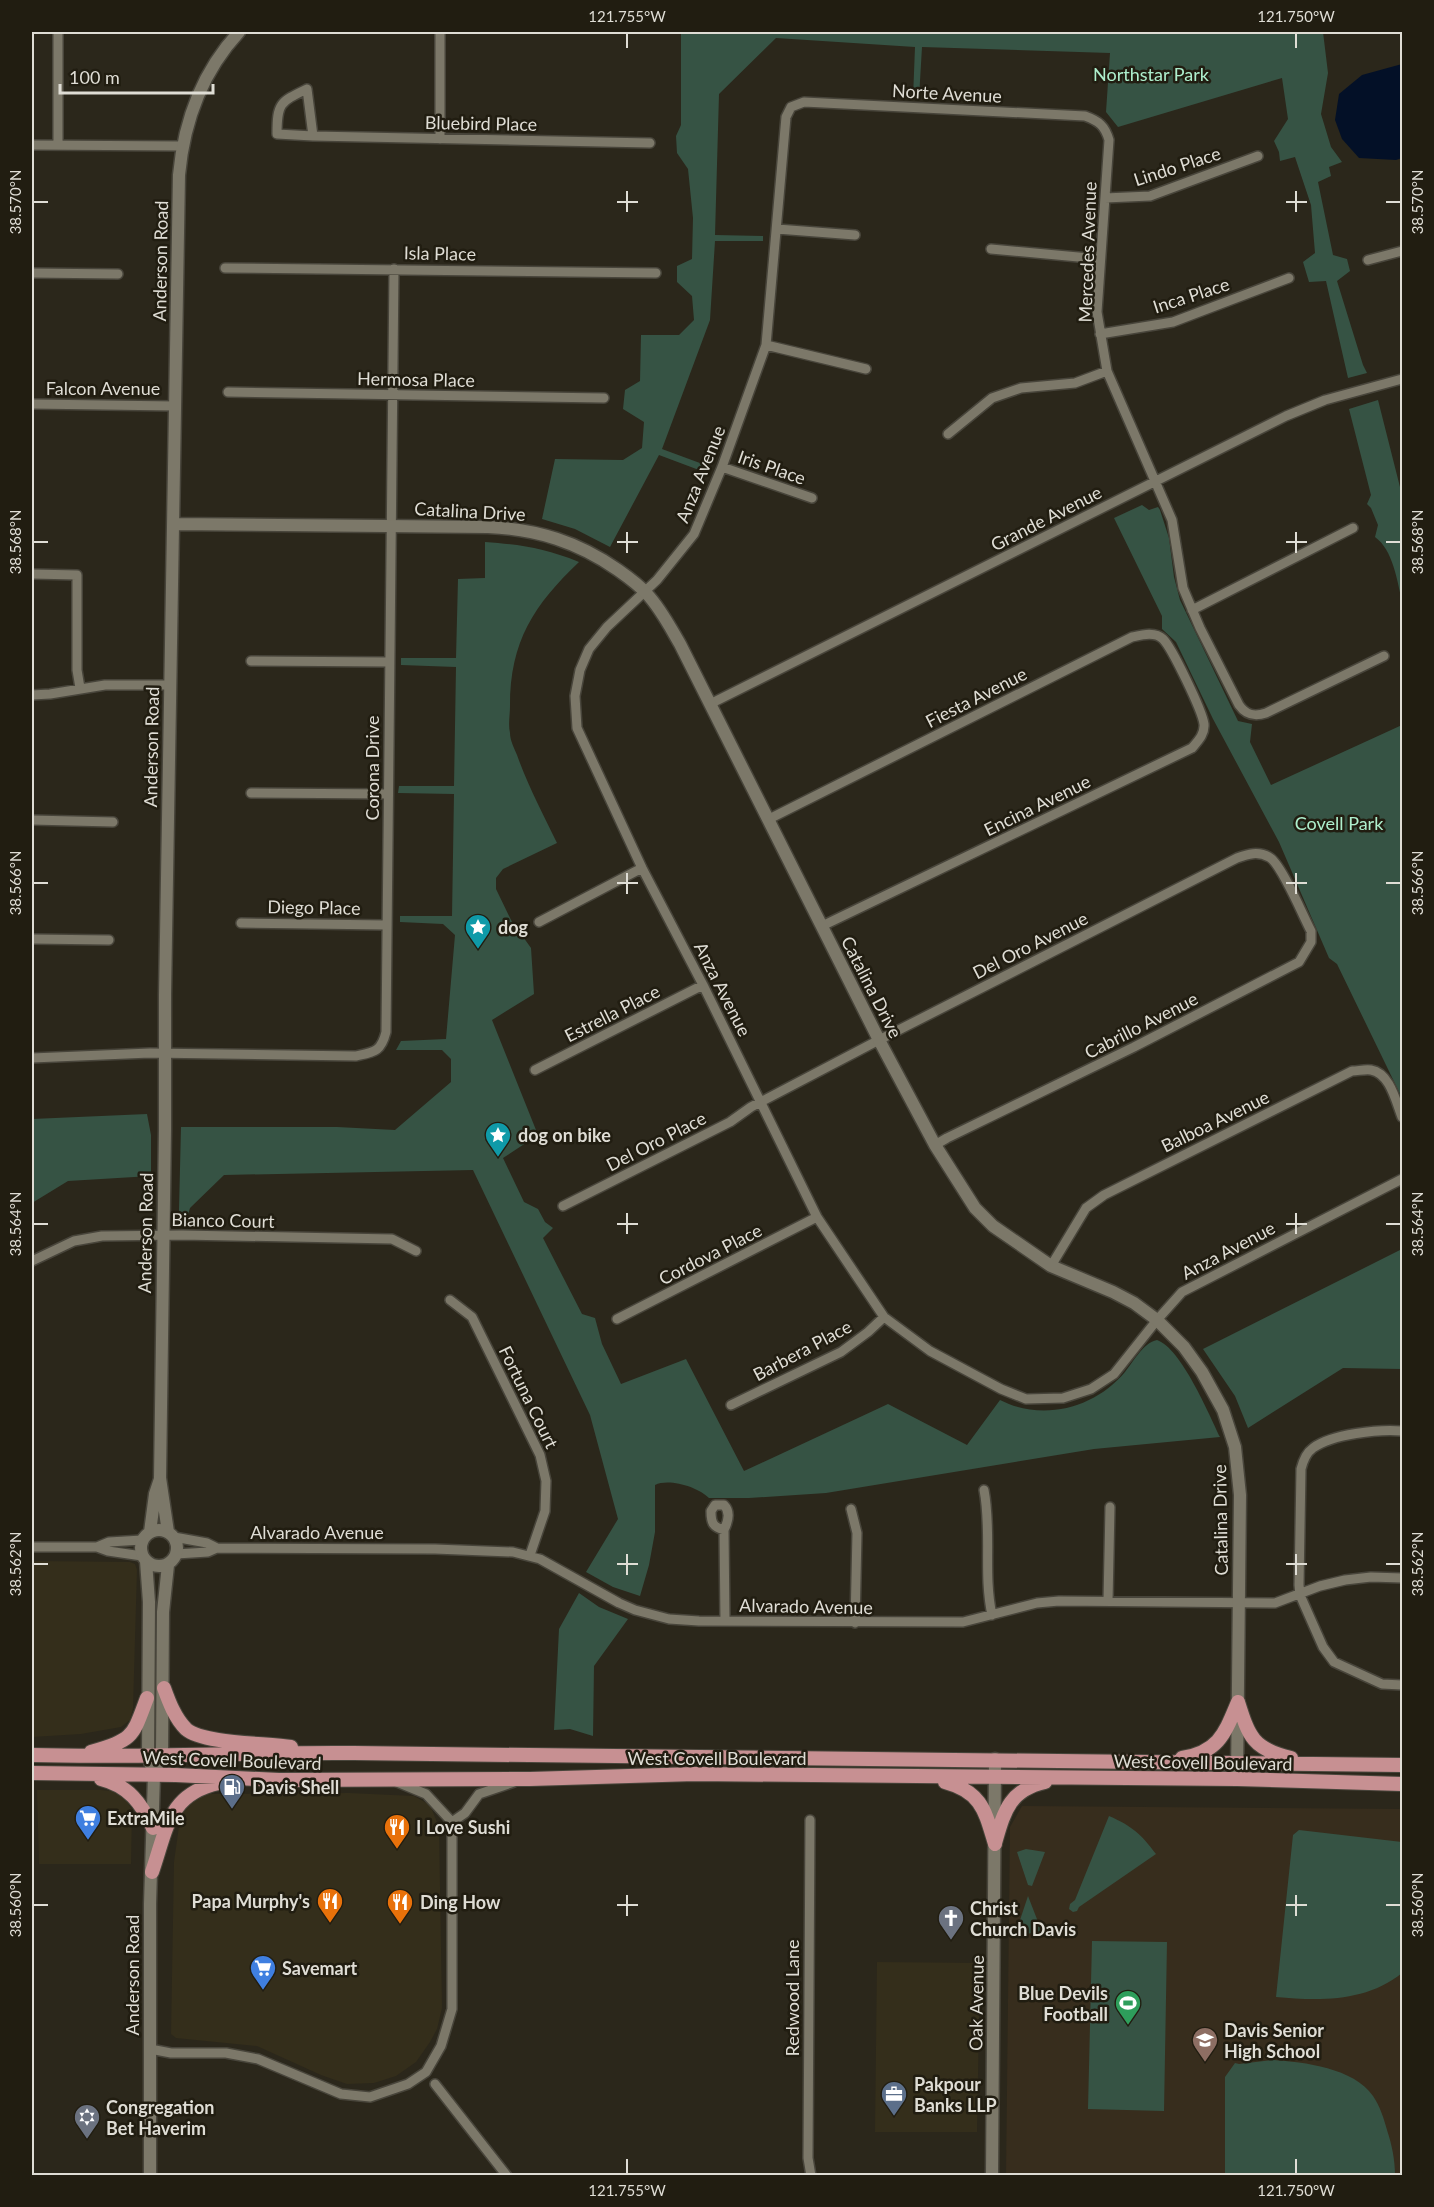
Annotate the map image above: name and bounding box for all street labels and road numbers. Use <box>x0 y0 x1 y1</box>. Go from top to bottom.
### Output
street label: Norte Avenue <box>892 79 1002 107</box>
street label: Bluebird Place <box>425 111 537 135</box>
street label: Lindo Place <box>1131 142 1223 190</box>
street label: Mercedes Avenue <box>1074 181 1100 323</box>
street label: Anderson Road <box>148 200 172 322</box>
street label: Isla Place <box>404 241 476 265</box>
street label: Inca Place <box>1150 272 1232 318</box>
street label: Hermosa Place <box>357 367 475 391</box>
street label: Falcon Avenue <box>46 377 160 399</box>
street label: Anza Avenue <box>671 422 729 526</box>
street label: Iris Place <box>735 445 809 489</box>
street label: Grande Avenue <box>987 481 1105 555</box>
street label: Catalina Drive <box>414 497 526 525</box>
street label: Fiesta Avenue <box>922 662 1030 732</box>
street label: Anderson Road <box>139 686 163 808</box>
street label: Corona Drive <box>361 716 383 820</box>
street label: Encina Avenue <box>980 770 1094 840</box>
street label: Diego Place <box>267 895 361 919</box>
street label: Del Oro Avenue <box>969 907 1091 983</box>
street label: Catalina Drive <box>837 932 907 1042</box>
street label: Anza Avenue <box>690 938 756 1040</box>
street label: Estrella Place <box>561 980 663 1046</box>
street label: Cabrillo Avenue <box>1081 987 1201 1063</box>
street label: Balboa Avenue <box>1157 1085 1273 1157</box>
street label: Del Oro Place <box>602 1106 710 1176</box>
street label: Anderson Road <box>133 1172 157 1294</box>
street label: Bianco Court <box>171 1208 275 1232</box>
street label: Anza Avenue <box>1177 1216 1279 1284</box>
street label: Cordova Place <box>655 1219 765 1289</box>
street label: Barbera Place <box>749 1315 855 1385</box>
street label: Fortuna Court <box>495 1342 564 1452</box>
street label: Catalina Drive <box>1208 1464 1232 1576</box>
street label: Alvarado Avenue <box>250 1521 384 1543</box>
street label: Alvarado Avenue <box>739 1594 873 1618</box>
street label: West Covell Boulevard <box>142 1746 322 1774</box>
street label: West Covell Boulevard <box>627 1747 807 1769</box>
street label: West Covell Boulevard <box>1113 1749 1293 1775</box>
street label: Anderson Road <box>121 1915 143 2035</box>
street label: Redwood Lane <box>781 1939 803 2057</box>
street label: Oak Avenue <box>964 1955 988 2051</box>

